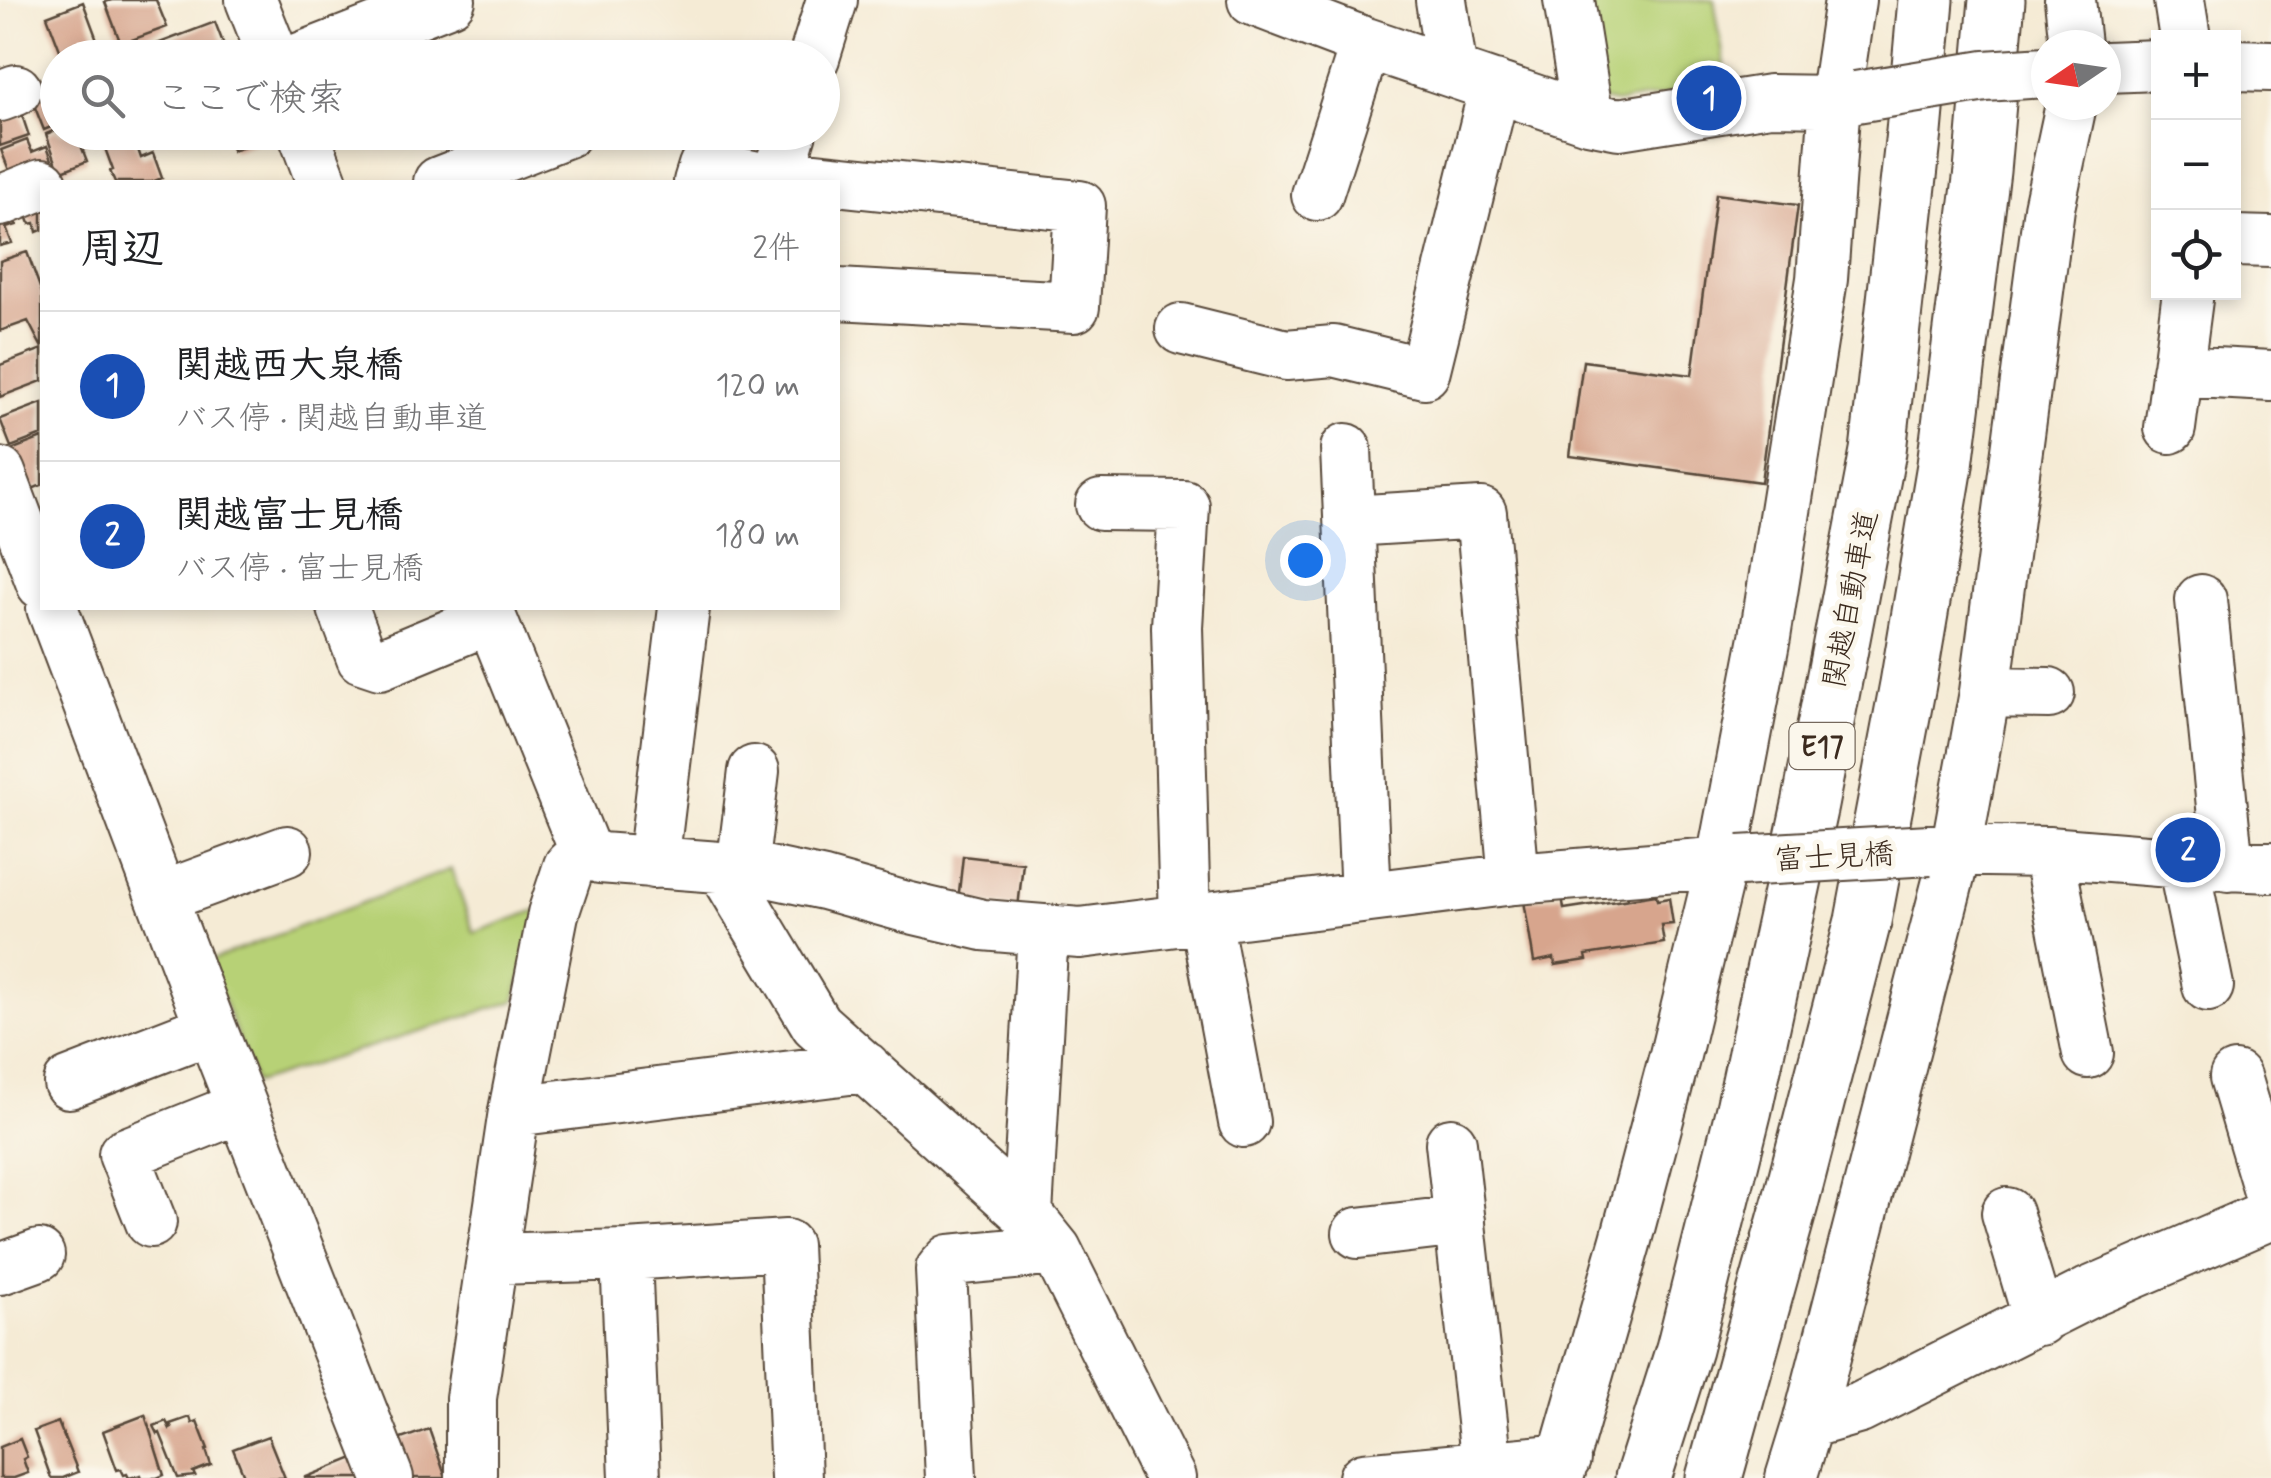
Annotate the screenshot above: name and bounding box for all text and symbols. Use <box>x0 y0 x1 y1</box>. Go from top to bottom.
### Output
north arrow <box>2031 30 2121 120</box>
map controls <box>2151 30 2241 300</box>
button: + <box>2151 30 2241 120</box>
search box <box>40 40 840 150</box>
pin: 1 <box>1676 61 1742 136</box>
icon: search <box>75 68 130 123</box>
text: ここで検索 <box>155 75 345 124</box>
button: − <box>2151 120 2241 210</box>
button: locate <box>2151 210 2241 300</box>
text: 周辺 <box>80 223 164 278</box>
text: 2件 <box>752 228 800 270</box>
text: 関越西大泉橋 <box>175 342 403 391</box>
text: 1 <box>105 365 120 407</box>
text: 120 m <box>715 365 800 407</box>
text: バス停 · 関越自動車道 <box>175 398 488 440</box>
text: 関越富士見橋 <box>175 492 403 541</box>
street label: 関越自動車道 <box>1815 507 1888 691</box>
text: 2 <box>105 515 120 557</box>
text: 180 m <box>715 515 800 557</box>
your location <box>1280 535 1331 586</box>
text: バス停 · 富士見橋 <box>175 548 424 590</box>
road number: E17 <box>1790 723 1854 769</box>
pin: 2 <box>2156 812 2220 888</box>
street label: 富士見橋 <box>1773 835 1895 880</box>

